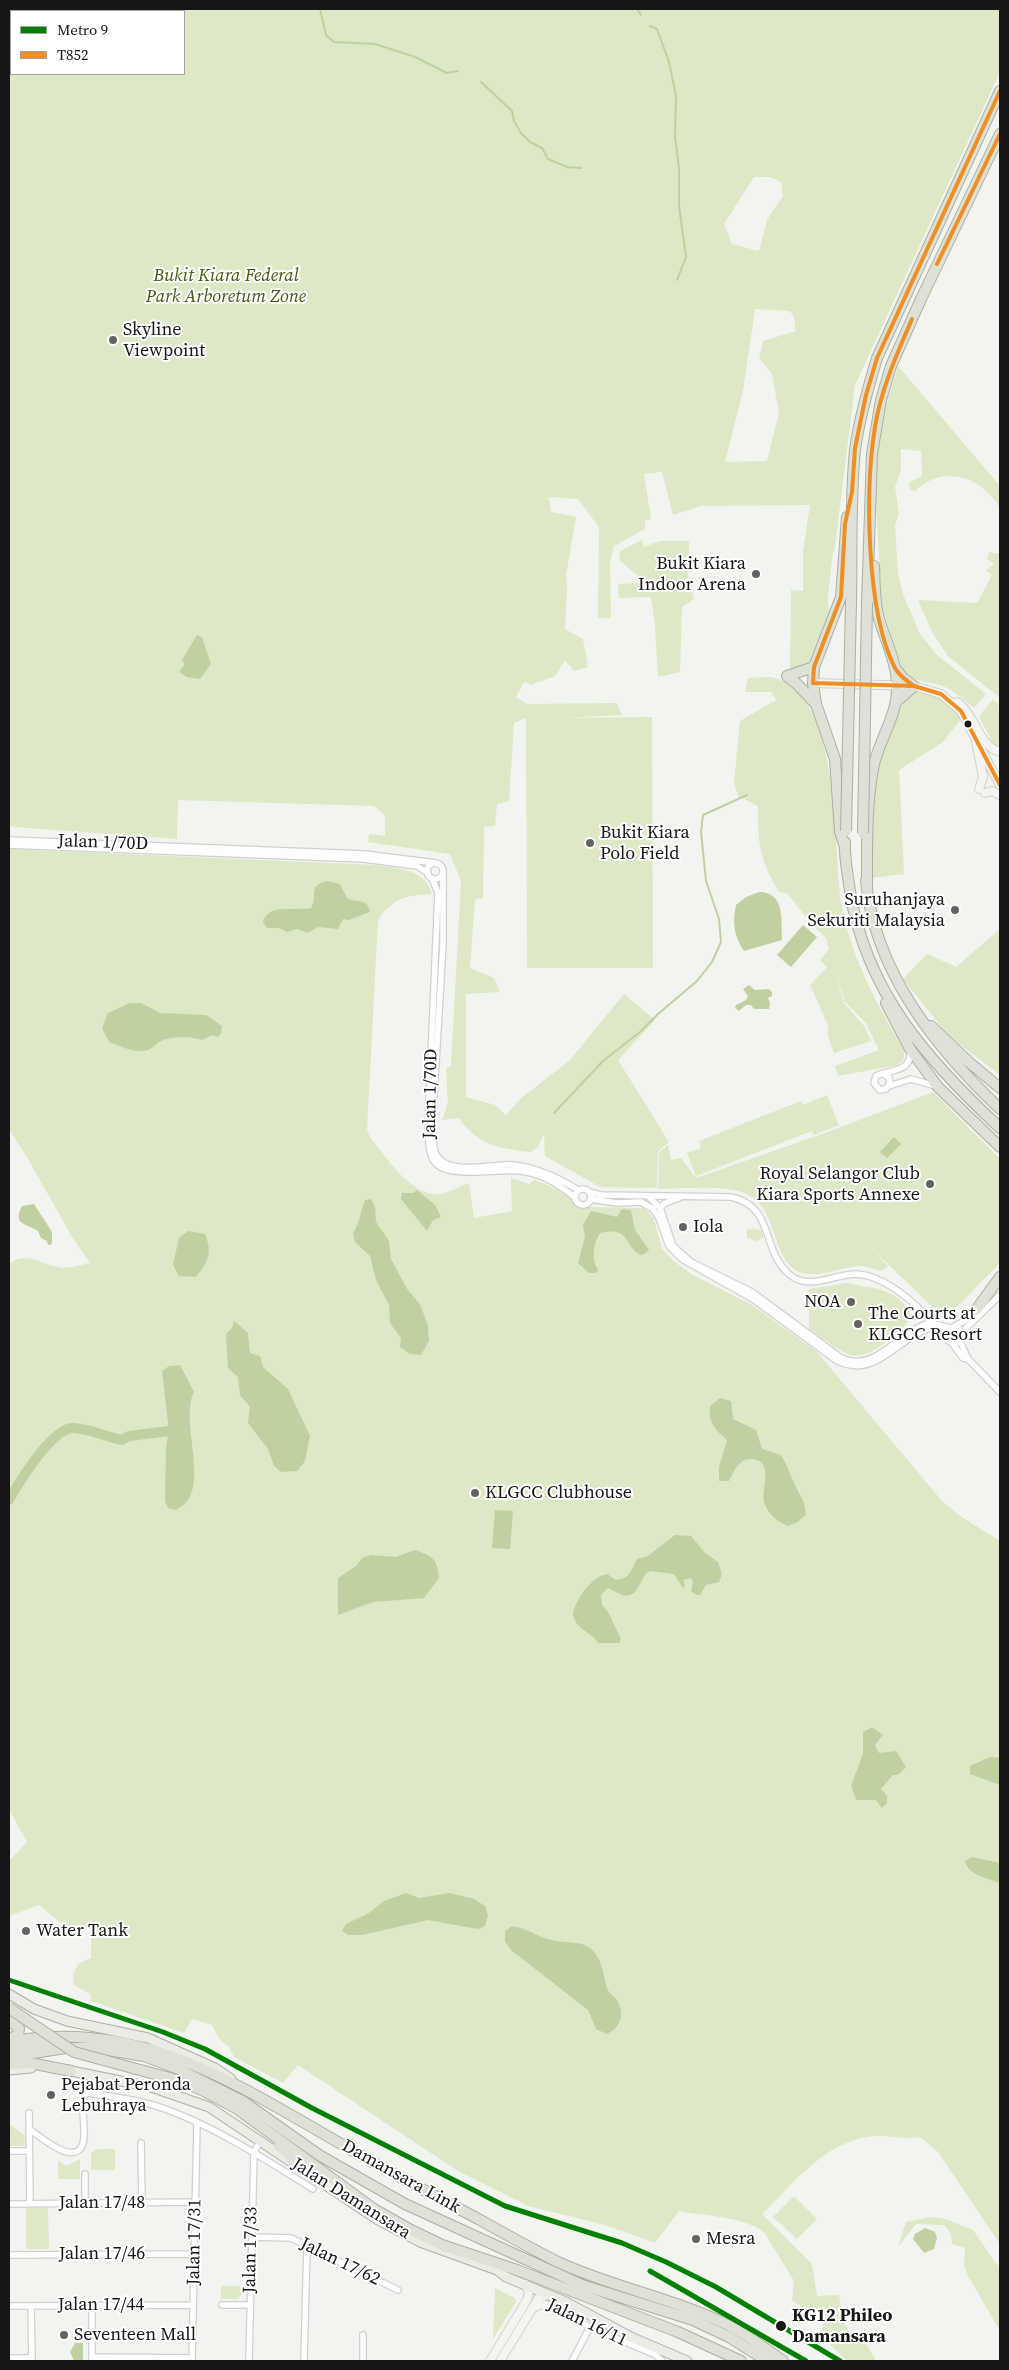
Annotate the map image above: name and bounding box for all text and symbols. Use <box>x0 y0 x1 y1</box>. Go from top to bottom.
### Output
legend <box>10 10 185 75</box>
text: Metro 9 <box>57 19 108 40</box>
text: T852 <box>57 44 89 65</box>
park label: Bukit Kiara Federal Park Arboretum Zone <box>146 265 306 308</box>
place label: Skyline Viewpoint <box>123 319 205 362</box>
marker: Skyline Viewpoint <box>107 334 119 346</box>
place label: Bukit Kiara Indoor Arena <box>638 553 746 596</box>
marker: Bukit Kiara Indoor Arena <box>750 568 762 580</box>
unlabelled marker <box>963 719 973 729</box>
place label: Bukit Kiara Polo Field <box>600 822 690 864</box>
street label: Jalan 1/70D <box>57 831 149 855</box>
marker: Bukit Kiara Polo Field <box>584 837 596 849</box>
place label: Suruhanjaya Sekuriti Malaysia <box>807 889 945 932</box>
marker: Suruhanjaya Sekuriti Malaysia <box>949 904 961 916</box>
street label: Jalan 1/70D <box>419 1049 443 1139</box>
place label: Royal Selangor Club Kiara Sports Annexe <box>756 1163 920 1206</box>
marker: Royal Selangor Club Kiara Sports Annexe <box>924 1178 936 1190</box>
place label: Iola <box>693 1216 723 1238</box>
marker: Iola <box>677 1221 689 1233</box>
place label: NOA <box>804 1291 841 1313</box>
marker: NOA <box>845 1296 857 1308</box>
place label: The Courts at KLGCC Resort <box>868 1303 982 1346</box>
marker: The Courts at KLGCC Resort <box>852 1318 864 1330</box>
place label: KLGCC Clubhouse <box>485 1482 632 1504</box>
marker: KLGCC Clubhouse <box>469 1487 481 1499</box>
place label: Water Tank <box>36 1920 128 1942</box>
marker: Water Tank <box>20 1925 32 1937</box>
place label: Pejabat Peronda Lebuhraya <box>61 2074 191 2116</box>
marker: Pejabat Peronda Lebuhraya <box>45 2089 57 2101</box>
street label: Damansara Link <box>338 2135 464 2219</box>
street label: Jalan Damansara <box>287 2154 415 2244</box>
street label: Jalan 17/48 <box>59 2192 145 2214</box>
street label: Jalan 17/31 <box>183 2198 207 2286</box>
street label: Jalan 17/33 <box>239 2206 263 2294</box>
place label: Mesra <box>706 2228 755 2250</box>
street label: Jalan 17/62 <box>296 2233 384 2291</box>
marker: Mesra <box>690 2233 702 2245</box>
street label: Jalan 17/46 <box>59 2243 145 2265</box>
street label: Jalan 17/44 <box>58 2294 144 2316</box>
street label: Jalan 16/11 <box>543 2294 631 2352</box>
place label: KG12 Phileo Damansara <box>792 2305 892 2348</box>
marker: KG12 Phileo Damansara <box>774 2319 788 2333</box>
place label: Seventeen Mall <box>74 2324 196 2346</box>
marker: Seventeen Mall <box>58 2329 70 2341</box>

